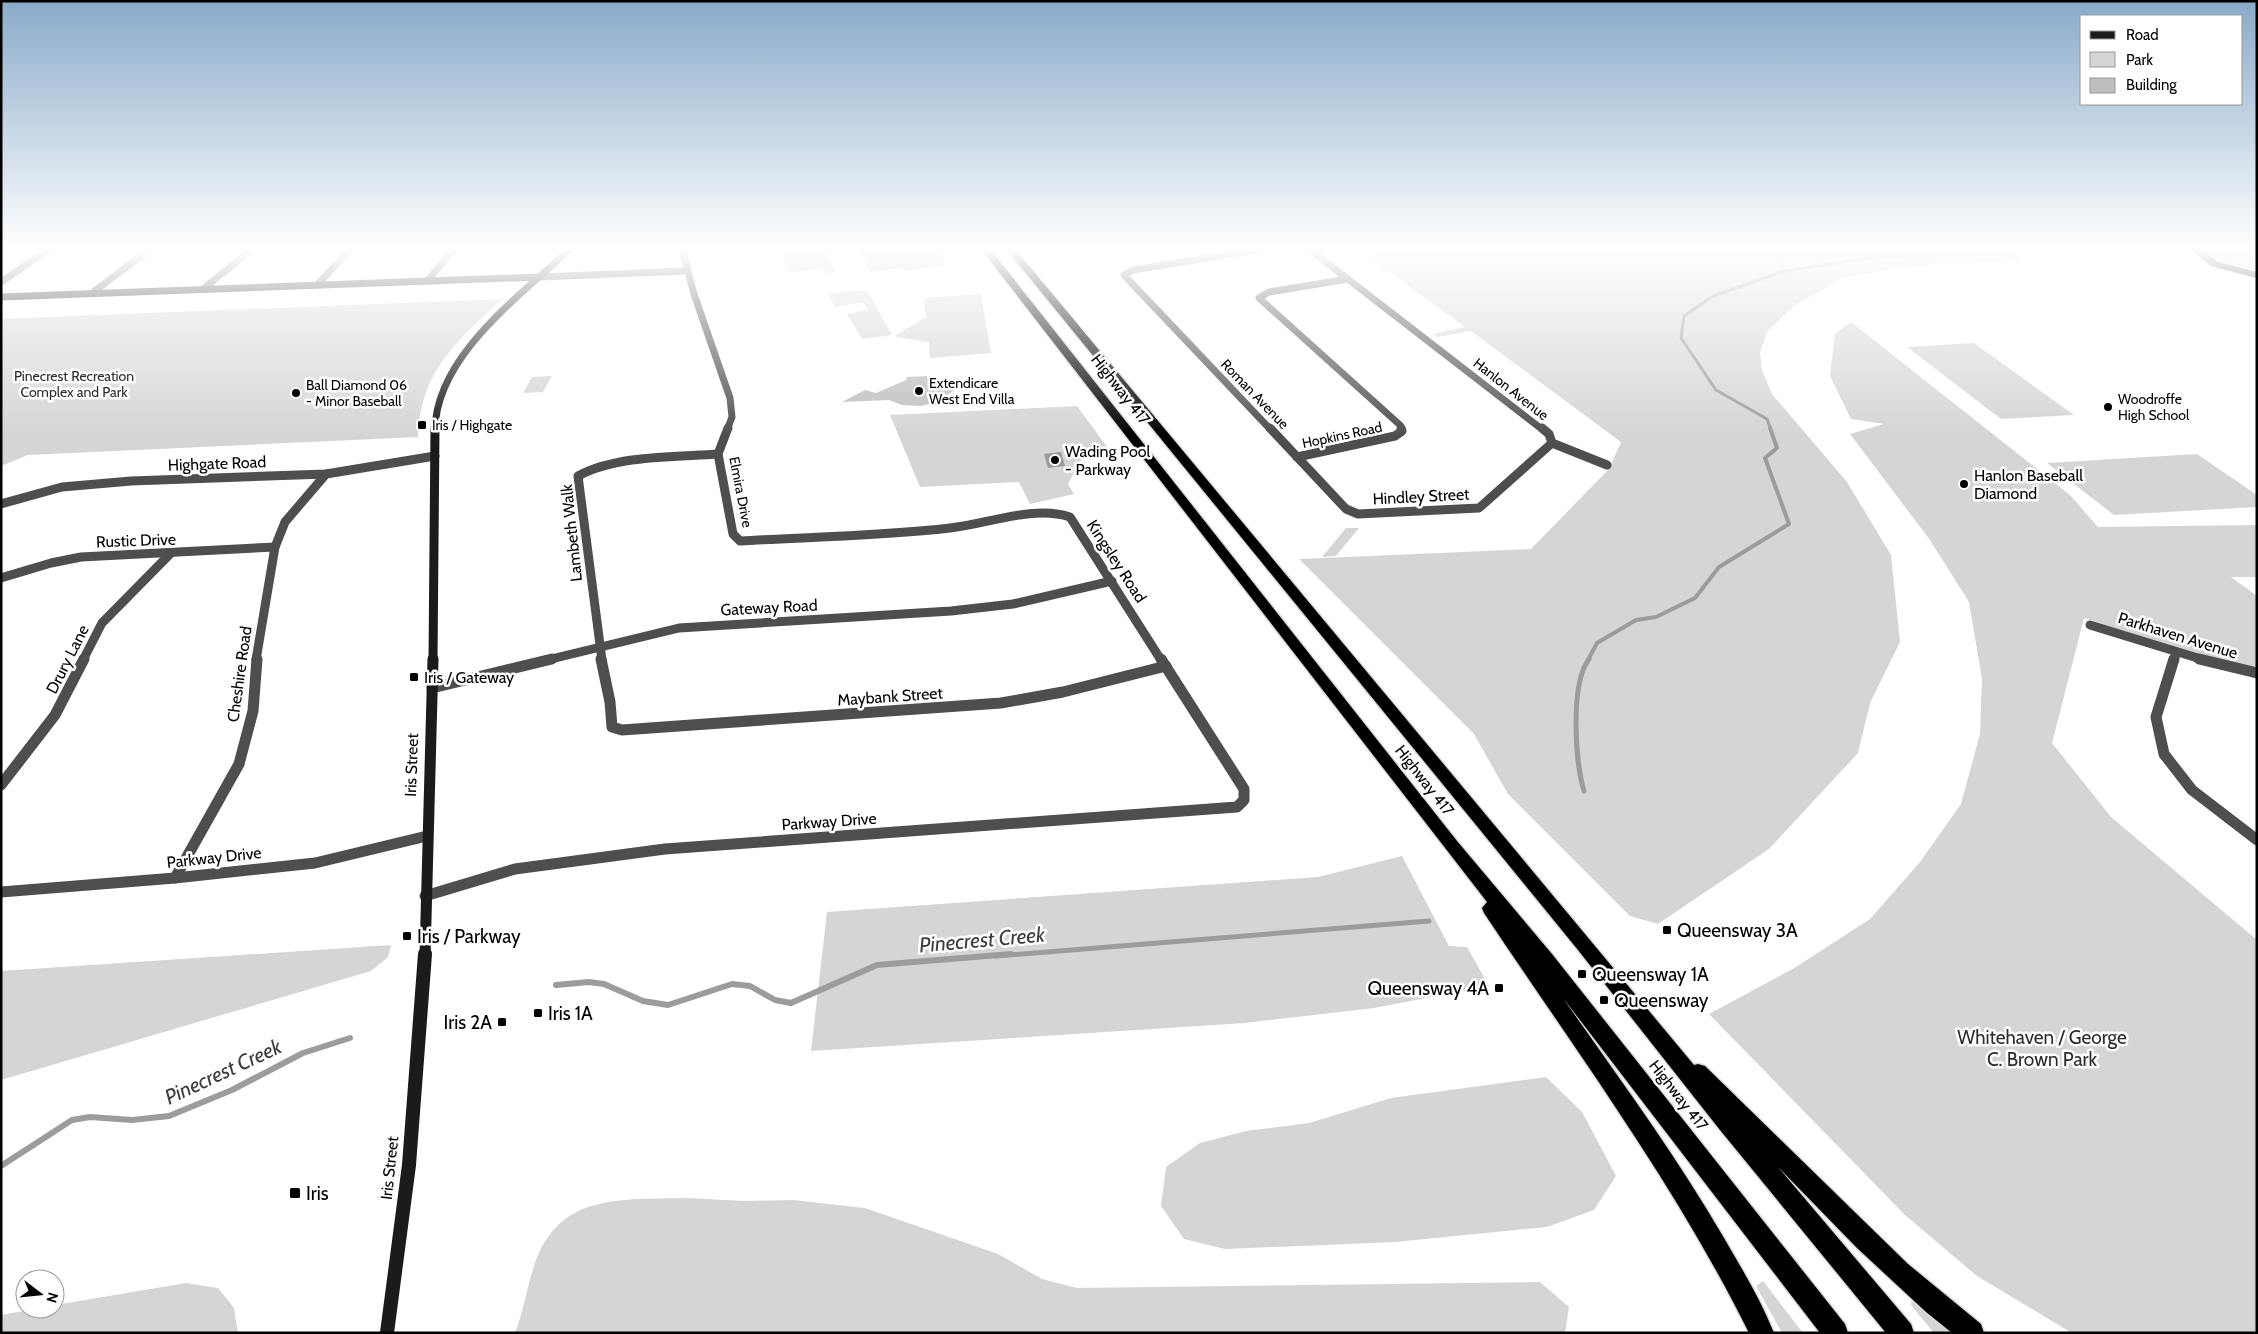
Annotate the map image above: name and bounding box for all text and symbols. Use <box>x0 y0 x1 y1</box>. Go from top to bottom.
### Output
legend <box>2080 15 2243 105</box>
text: Road <box>2126 26 2159 44</box>
text: Park <box>2126 51 2153 69</box>
text: Building <box>2126 76 2177 94</box>
street label: Highway 417 <box>1087 350 1154 428</box>
street label: Hanlon Avenue <box>1470 354 1552 424</box>
street label: Roman Avenue <box>1217 355 1293 433</box>
park label: Pinecrest Recreation Complex and Park <box>14 367 134 401</box>
place label: Extendicare West End Villa <box>929 374 1015 408</box>
place label: Ball Diamond 06 - Minor Baseball <box>306 376 407 410</box>
marker: Extendicare West End Villa <box>913 385 925 397</box>
marker: Ball Diamond 06 - Minor Baseball <box>290 387 302 399</box>
place label: Woodroffe High School <box>2118 390 2190 424</box>
marker: Woodroffe High School <box>2102 401 2114 413</box>
place label: Iris / Highgate <box>432 416 512 434</box>
street label: Hopkins Road <box>1300 418 1384 452</box>
marker: Iris / Highgate <box>416 419 428 431</box>
place label: Wading Pool - Parkway <box>1065 442 1151 479</box>
street label: Highgate Road <box>167 452 267 475</box>
marker: Wading Pool - Parkway <box>1049 454 1061 466</box>
street label: Elmira Drive <box>725 455 757 529</box>
place label: Hanlon Baseball Diamond <box>1974 466 2083 503</box>
marker: Hanlon Baseball Diamond <box>1958 478 1970 490</box>
street label: Lambeth Walk <box>557 483 586 582</box>
street label: Hindley Street <box>1372 484 1471 509</box>
street label: Kingsley Road <box>1083 516 1150 606</box>
street label: Rustic Drive <box>96 530 176 551</box>
street label: Gateway Road <box>720 595 818 620</box>
street label: Parkhaven Avenue <box>2116 608 2240 663</box>
street label: Drury Lane <box>42 622 93 697</box>
street label: Cheshire Road <box>223 625 256 723</box>
place label: Iris / Gateway <box>424 668 514 687</box>
marker: Iris / Gateway <box>408 671 420 683</box>
street label: Maybank Street <box>837 683 944 710</box>
street label: Iris Street <box>401 732 422 797</box>
street label: Highway 417 <box>1391 741 1458 819</box>
street label: Parkway Drive <box>781 809 877 834</box>
street label: Parkway Drive <box>166 843 262 872</box>
place label: Queensway 3A <box>1677 919 1798 942</box>
water label: Pinecrest Creek <box>918 921 1047 957</box>
marker: Queensway 3A <box>1661 924 1673 936</box>
place label: Iris / Parkway <box>417 925 521 948</box>
marker: Iris / Parkway <box>401 930 413 942</box>
place label: Queensway 1A <box>1592 963 1709 986</box>
marker: Queensway 1A <box>1576 968 1588 980</box>
place label: Queensway 4A <box>1368 977 1489 1000</box>
marker: Queensway 4A <box>1493 982 1505 994</box>
place label: Queensway <box>1614 989 1709 1012</box>
marker: Queensway <box>1598 994 1610 1006</box>
place label: Iris 1A <box>548 1002 593 1025</box>
marker: Iris 1A <box>532 1007 544 1019</box>
place label: Iris 2A <box>443 1011 492 1034</box>
marker: Iris 2A <box>496 1016 508 1028</box>
park label: Whitehaven / George C. Brown Park <box>1957 1026 2127 1071</box>
water label: Pinecrest Creek <box>160 1033 286 1109</box>
street label: Highway 417 <box>1645 1056 1712 1134</box>
street label: Iris Street <box>377 1135 402 1201</box>
place label: Iris <box>306 1182 329 1205</box>
marker: Iris <box>288 1186 302 1200</box>
north arrow <box>15 1269 65 1319</box>
text: N <box>42 1290 63 1305</box>

